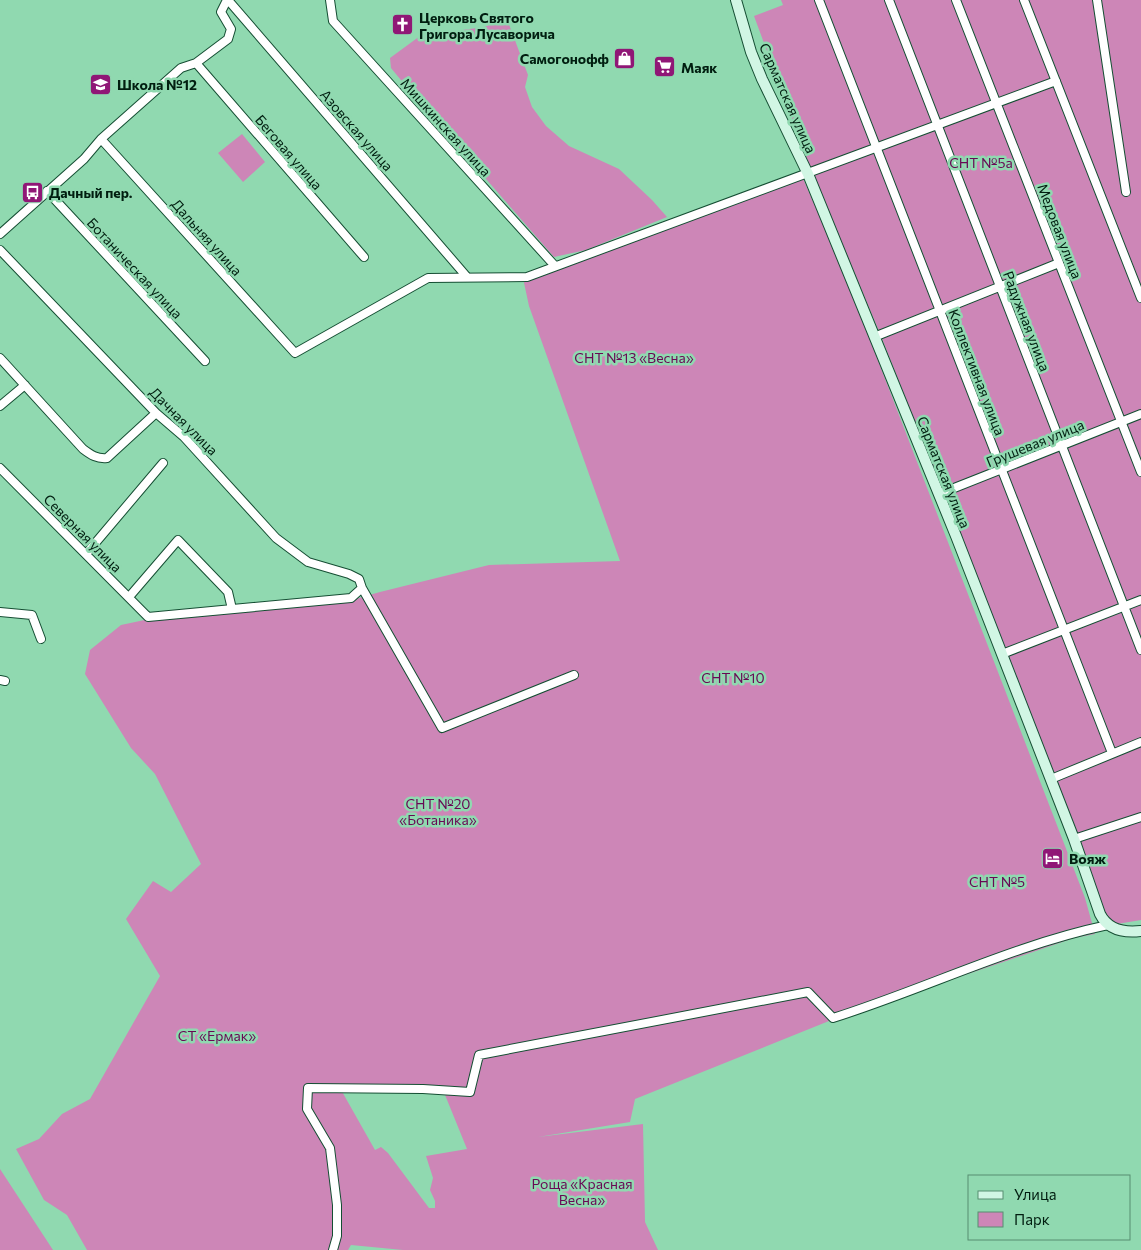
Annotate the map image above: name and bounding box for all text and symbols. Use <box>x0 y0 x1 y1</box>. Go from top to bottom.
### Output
place label: Церковь Святого Григора Лусаворича <box>419 9 555 42</box>
church icon: Церковь Святого Григора Лусаворича <box>391 13 415 37</box>
street label: Сарматская улица <box>756 40 820 156</box>
shop icon: Самогонофф <box>613 46 637 70</box>
place label: Самогонофф <box>520 50 609 67</box>
supermarket icon: Маяк <box>653 55 677 79</box>
place label: Маяк <box>681 59 717 76</box>
school or university icon: Школа №12 <box>89 72 113 96</box>
street label: Мишкинская улица <box>397 74 495 180</box>
place label: Школа №12 <box>117 76 197 93</box>
street label: Азовская улица <box>317 86 397 174</box>
street label: Беговая улица <box>252 111 326 193</box>
park label: СНТ №5а <box>949 154 1013 171</box>
bus stop icon: Дачный пер. <box>21 180 45 204</box>
street label: Медовая улица <box>1034 181 1086 281</box>
place label: Дачный пер. <box>49 184 133 201</box>
street label: Дальняя улица <box>168 195 246 279</box>
street label: Ботаническая улица <box>84 214 186 322</box>
street label: Радужная улица <box>1000 268 1054 374</box>
street label: Коллективная улица <box>945 306 1009 438</box>
park label: СНТ №13 «Весна» <box>574 349 694 366</box>
street label: Дачная улица <box>146 383 222 459</box>
street label: Сарматская улица <box>914 414 974 530</box>
street label: Грушевая улица <box>984 416 1086 470</box>
street label: Северная улица <box>40 490 126 576</box>
park label: СНТ №10 <box>701 669 765 686</box>
park label: СНТ №20 «Ботаника» <box>399 795 477 828</box>
hotel icon: Вояж <box>1041 846 1065 870</box>
place label: Вояж <box>1069 850 1106 867</box>
park label: СНТ №5 <box>969 873 1025 890</box>
park label: СТ «Ермак» <box>178 1027 256 1044</box>
park label: Роща «Красная Весна» <box>532 1175 633 1208</box>
legend <box>968 1175 1131 1240</box>
text: Улица <box>1014 1185 1056 1203</box>
text: Парк <box>1014 1210 1050 1228</box>

